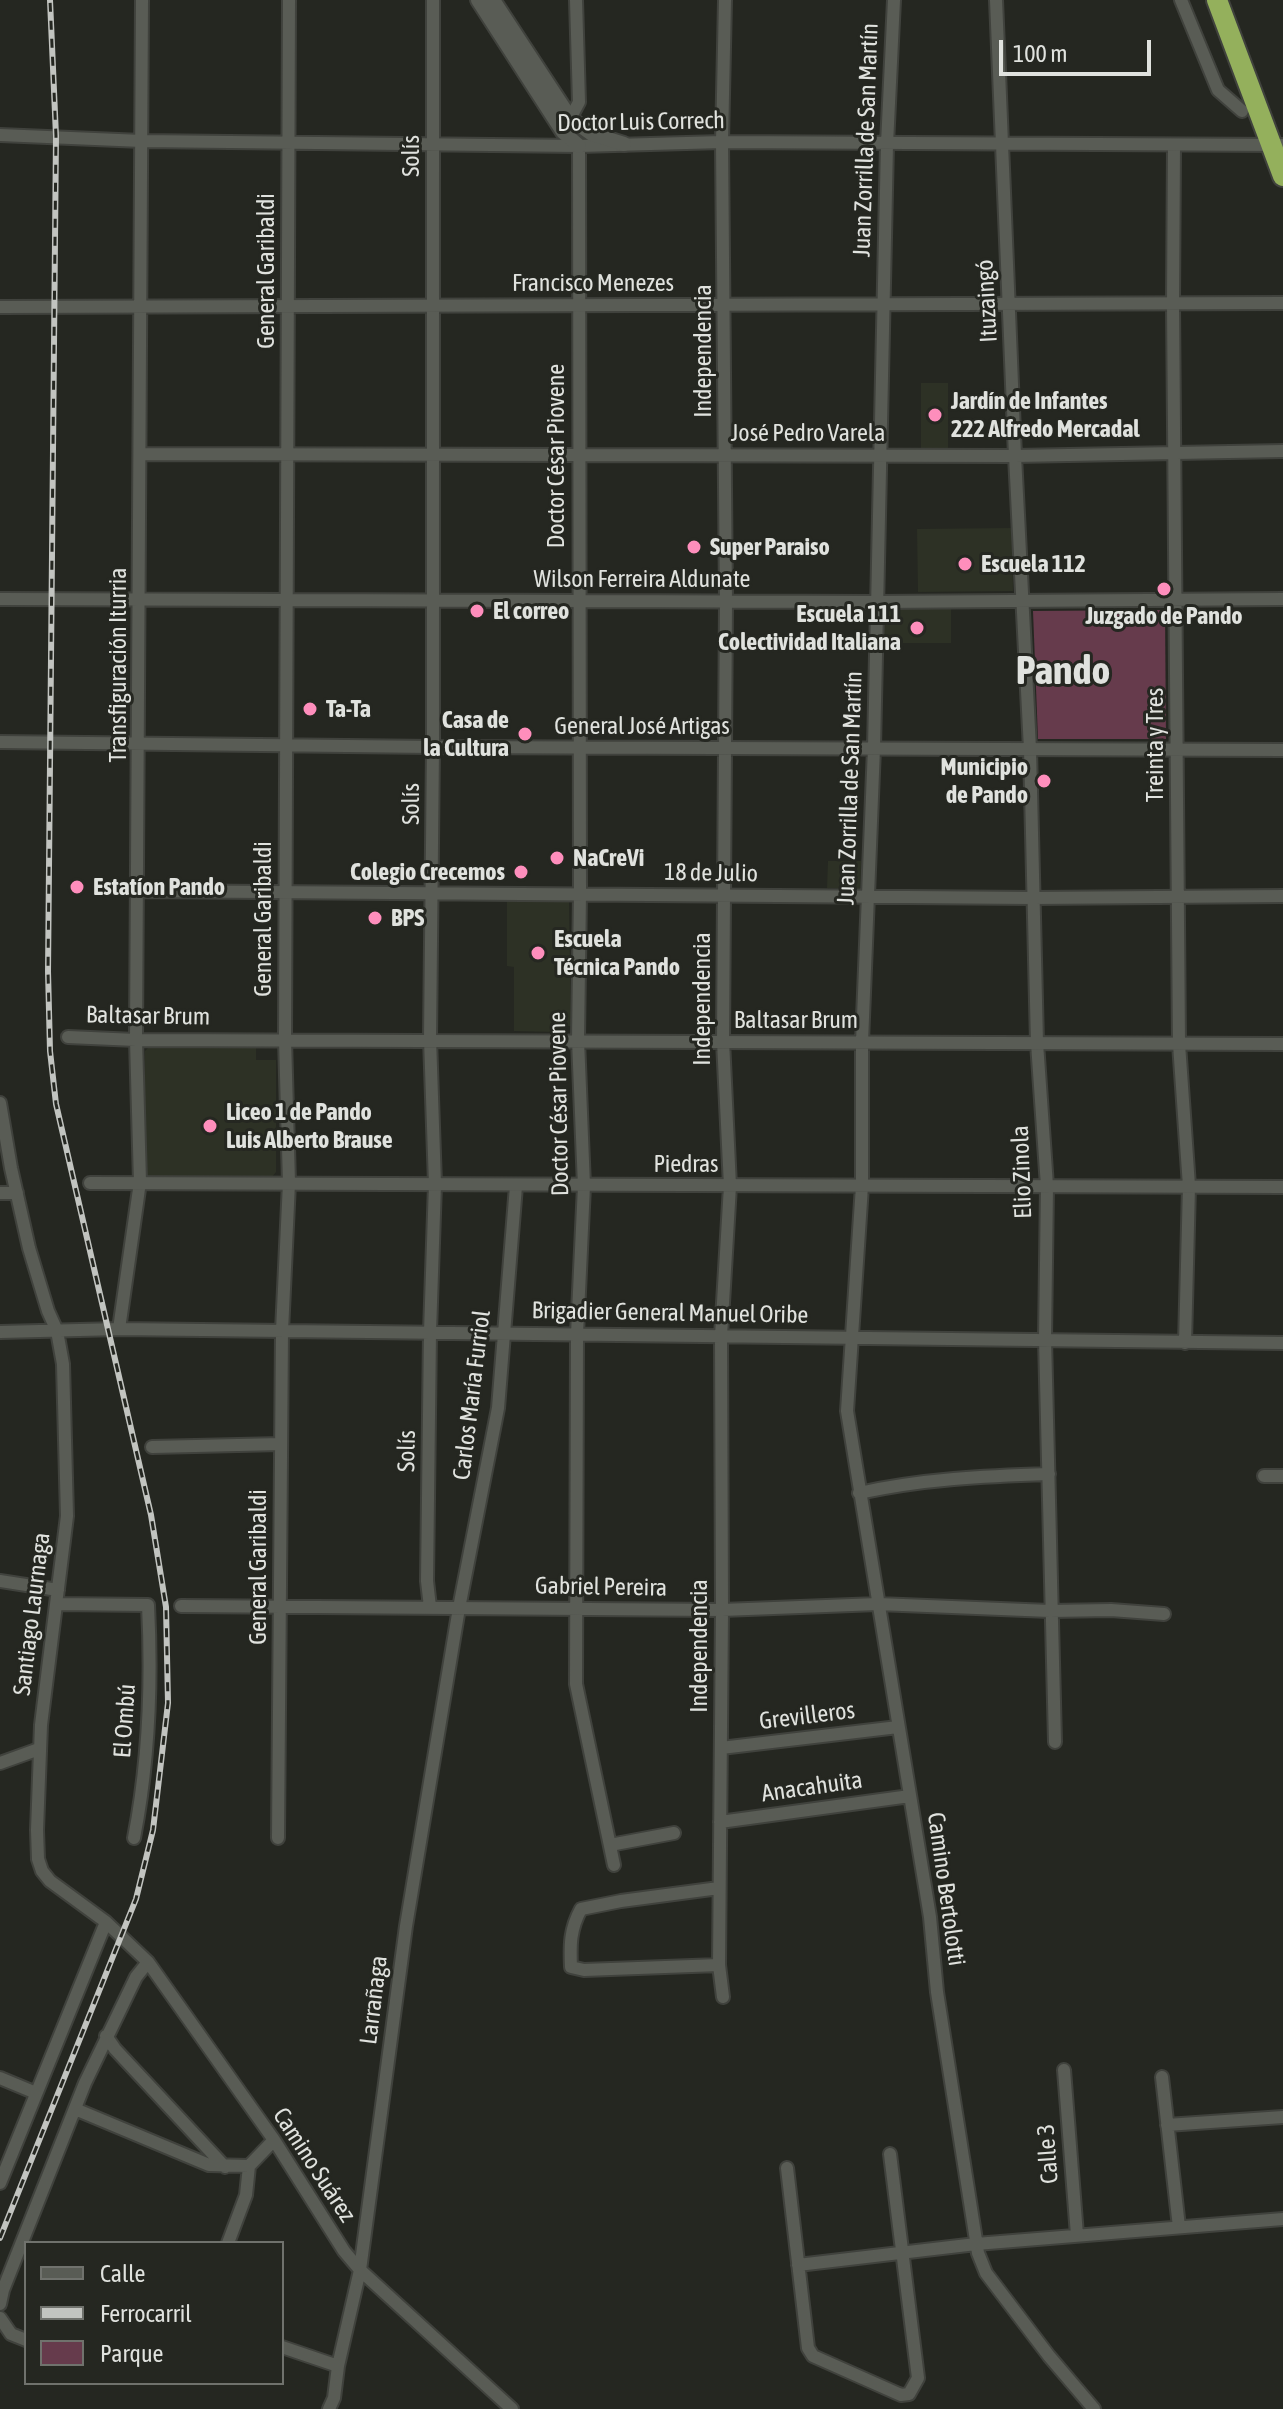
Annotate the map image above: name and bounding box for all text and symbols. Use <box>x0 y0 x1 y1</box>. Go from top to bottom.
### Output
street label: Juan Zorrilla de San Martín <box>848 22 884 258</box>
scale bar <box>1003 24 1155 74</box>
text: 100 m <box>1013 40 1067 67</box>
street label: Doctor Luis Correch <box>557 106 725 138</box>
street label: Solís <box>397 135 425 177</box>
street label: General Garibaldi <box>252 193 280 349</box>
street label: Ituzaingó <box>970 259 1004 343</box>
street label: Francisco Menezes <box>512 269 674 297</box>
street label: Independencia <box>689 284 717 418</box>
street label: Doctor César Piovene <box>542 364 570 548</box>
place label: Jardín de Infantes 222 Alfredo Mercadal <box>951 387 1140 443</box>
marker: Jardín de Infantes 222 Alfredo Mercadal <box>926 406 944 424</box>
street label: José Pedro Varela <box>731 419 885 447</box>
place label: Super Paraiso <box>710 533 830 561</box>
marker: Super Paraiso <box>685 538 703 556</box>
place label: Escuela 112 <box>981 550 1086 578</box>
marker: Escuela 112 <box>956 555 974 573</box>
street label: Wilson Ferreira Aldunate <box>534 565 750 593</box>
street label: Transfiguración Iturria <box>104 568 132 762</box>
marker: Juzgado de Pando <box>1155 580 1173 598</box>
place label: El correo <box>493 597 569 625</box>
place label: Escuela 111 Colectividad Italiana <box>718 600 901 656</box>
marker: El correo <box>468 602 486 620</box>
place label: Juzgado de Pando <box>1085 602 1243 630</box>
marker: Escuela 111 Colectividad Italiana <box>908 619 926 637</box>
district label: Pando <box>1016 647 1110 695</box>
street label: Juan Zorrilla de San Martín <box>832 670 868 906</box>
street label: Treinta y Tres <box>1141 688 1169 802</box>
place label: Ta-Ta <box>326 695 371 723</box>
marker: Ta-Ta <box>301 700 319 718</box>
place label: Casa de la Cultura <box>423 706 509 762</box>
street label: General José Artigas <box>554 712 730 740</box>
marker: Casa de la Cultura <box>516 725 534 743</box>
place label: Municipio de Pando <box>941 753 1028 809</box>
marker: Municipio de Pando <box>1035 772 1053 790</box>
street label: Solís <box>397 783 425 825</box>
street label: General Garibaldi <box>249 841 277 997</box>
place label: NaCreVi <box>573 844 644 872</box>
marker: NaCreVi <box>548 849 566 867</box>
place label: Colegio Crecemos <box>350 858 505 886</box>
street label: 18 de Julio <box>664 858 758 888</box>
marker: Colegio Crecemos <box>512 863 530 881</box>
place label: Estatíon Pando <box>93 873 225 901</box>
marker: Estatíon Pando <box>68 878 86 896</box>
place label: BPS <box>391 904 424 932</box>
marker: BPS <box>366 909 384 927</box>
place label: Escuela Técnica Pando <box>554 925 680 981</box>
street label: Independencia <box>688 932 716 1066</box>
marker: Escuela Técnica Pando <box>529 944 547 962</box>
street label: Baltasar Brum <box>86 1001 210 1031</box>
street label: Baltasar Brum <box>734 1006 858 1034</box>
street label: Doctor César Piovene <box>543 1011 575 1197</box>
place label: Liceo 1 de Pando Luis Alberto Brause <box>226 1098 393 1154</box>
marker: Liceo 1 de Pando Luis Alberto Brause <box>201 1117 219 1135</box>
street label: Elio Zinola <box>1006 1125 1038 1219</box>
street label: Piedras <box>653 1150 719 1178</box>
street label: Brigadier General Manuel Oribe <box>531 1296 809 1330</box>
street label: Carlos María Furriol <box>447 1308 497 1482</box>
street label: Solís <box>392 1430 422 1472</box>
street label: General Garibaldi <box>244 1489 272 1645</box>
street label: Santiago Laurnaga <box>8 1531 56 1697</box>
street label: Gabriel Pereira <box>535 1571 667 1603</box>
street label: Independencia <box>685 1579 713 1713</box>
street label: El Ombú <box>108 1683 142 1759</box>
street label: Grevilleros <box>758 1696 856 1736</box>
street label: Anacahuita <box>760 1766 864 1808</box>
street label: Camino Bertolotti <box>921 1810 971 1968</box>
street label: Larrañaga <box>354 1954 394 2046</box>
street label: Camino Suárez <box>266 2102 362 2228</box>
street label: Calle 3 <box>1032 2123 1064 2185</box>
legend <box>24 2241 284 2385</box>
text: Calle <box>100 2260 145 2287</box>
text: Ferrocarril <box>100 2300 192 2327</box>
text: Parque <box>100 2340 163 2367</box>

